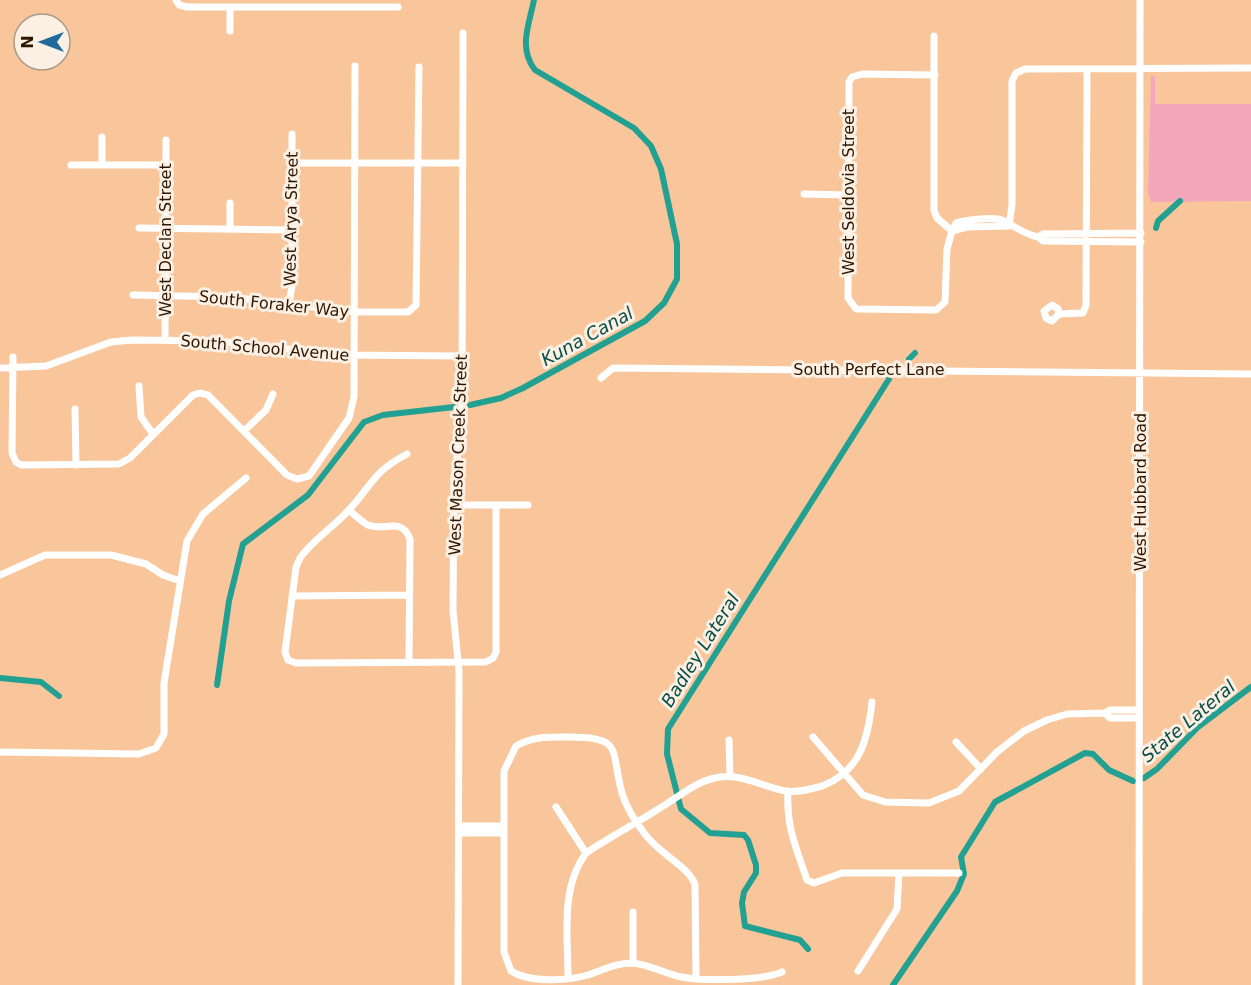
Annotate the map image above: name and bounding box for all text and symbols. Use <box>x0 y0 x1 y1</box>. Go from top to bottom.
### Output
north arrow <box>12 12 72 72</box>
text: N <box>18 35 37 49</box>
street label: West Seldovia Street <box>839 109 858 275</box>
street label: West Arya Street <box>280 151 302 287</box>
street label: West Declan Street <box>156 163 175 317</box>
street label: South Foraker Way <box>198 287 350 321</box>
water label: Kuna Canal <box>537 302 637 370</box>
street label: South School Avenue <box>180 331 350 365</box>
street label: West Mason Creek Street <box>445 354 471 556</box>
street label: South Perfect Lane <box>793 360 945 379</box>
street label: West Hubbard Road <box>1131 413 1150 571</box>
water label: Badley Lateral <box>657 589 743 711</box>
water label: State Lateral <box>1137 676 1239 766</box>

